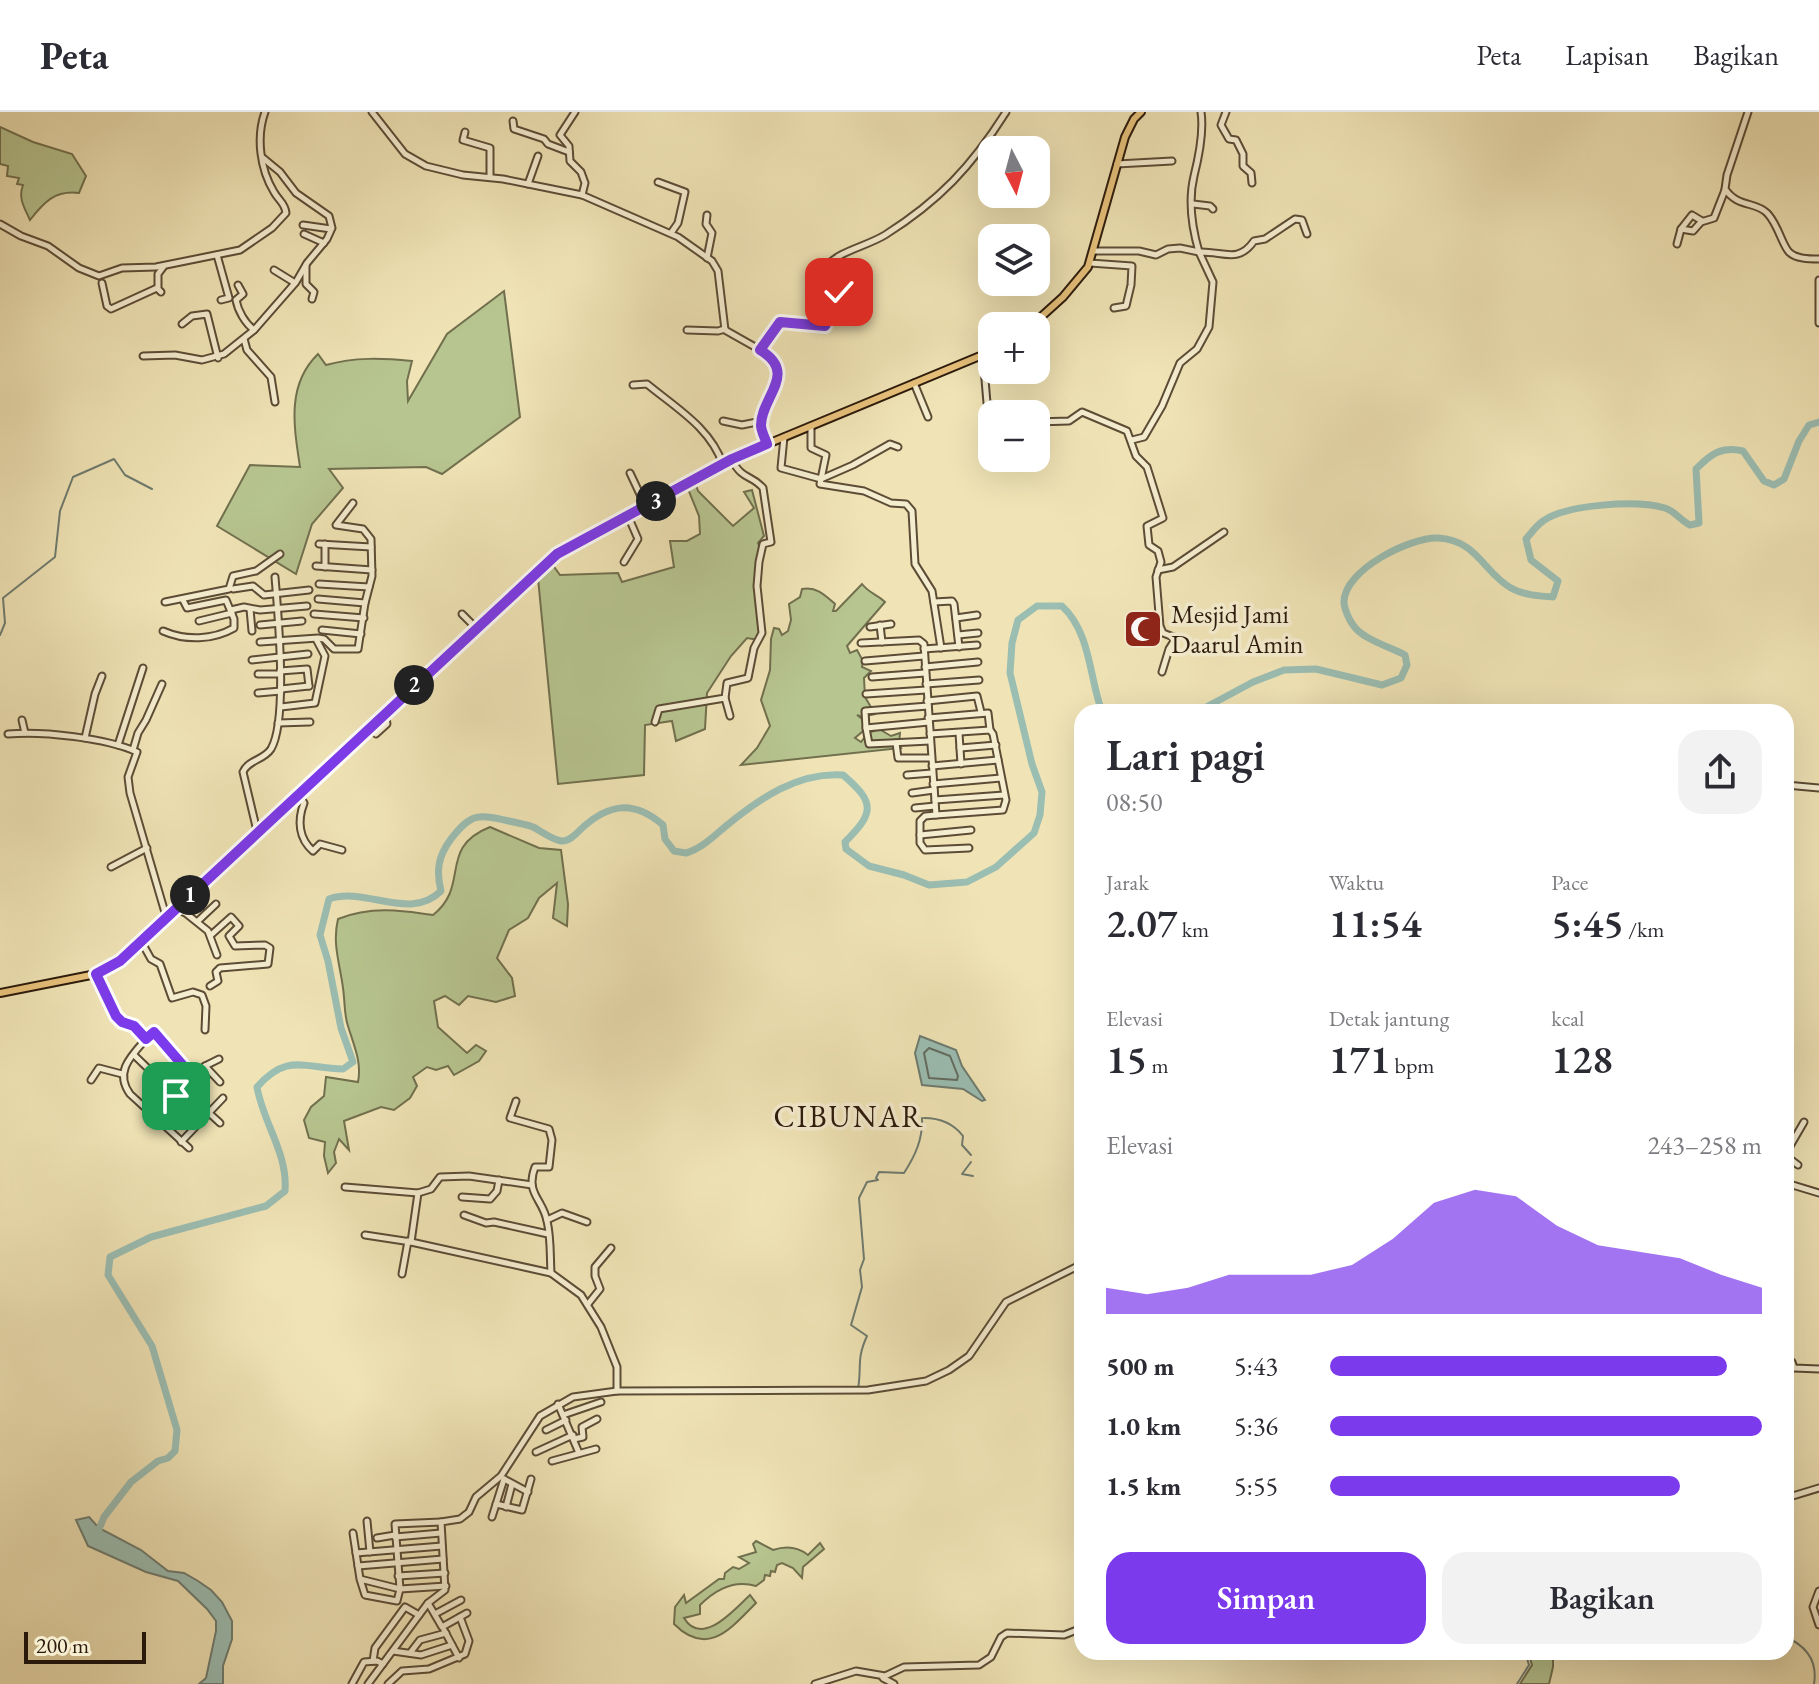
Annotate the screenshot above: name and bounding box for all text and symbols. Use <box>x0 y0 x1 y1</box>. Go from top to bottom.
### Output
text: Peta <box>40 31 109 80</box>
text: Peta <box>1476 37 1521 73</box>
text: Lapisan <box>1565 37 1649 73</box>
text: Bagikan <box>1693 37 1779 73</box>
north arrow <box>978 136 1050 208</box>
map controls <box>978 136 1050 472</box>
button: layers <box>978 224 1050 296</box>
pin <box>805 258 873 326</box>
icon: check <box>817 270 861 314</box>
button: + <box>978 312 1050 384</box>
button: − <box>978 400 1050 472</box>
pin: 3 <box>636 481 676 521</box>
text: 3 <box>650 486 662 515</box>
place label: Mesjid Jami Daarul Amin <box>1171 597 1304 661</box>
mosque icon: Mesjid Jami Daarul Amin <box>1122 608 1164 650</box>
pin: 2 <box>394 665 434 705</box>
text: 2 <box>408 670 420 699</box>
text: Lari pagi <box>1106 726 1265 783</box>
button: share <box>1678 730 1762 814</box>
text: 08:50 <box>1106 785 1162 819</box>
text: Jarak <box>1106 868 1149 897</box>
text: Waktu <box>1329 868 1384 897</box>
text: Pace <box>1551 868 1588 897</box>
pin: 1 <box>170 875 210 915</box>
text: 1 <box>184 880 196 909</box>
text: 2.07 <box>1106 897 1177 949</box>
text: 11:54 <box>1329 897 1422 949</box>
text: 5:45 <box>1551 897 1624 949</box>
text: km <box>1177 915 1209 944</box>
text: /km <box>1624 915 1664 944</box>
text: Elevasi <box>1106 1004 1163 1033</box>
text: Detak jantung <box>1329 1004 1449 1033</box>
text: kcal <box>1551 1004 1584 1033</box>
text: 15 <box>1106 1033 1147 1085</box>
text: 171 <box>1329 1033 1390 1085</box>
text: 128 <box>1551 1033 1613 1085</box>
text: m <box>1147 1051 1169 1080</box>
text: bpm <box>1390 1051 1434 1080</box>
pin <box>142 1062 210 1130</box>
icon: arrive <box>154 1074 198 1118</box>
district label: CIBUNAR <box>773 1097 925 1136</box>
text: Elevasi <box>1106 1128 1173 1162</box>
text: 243–258 m <box>1647 1128 1762 1162</box>
text: 500 m <box>1106 1349 1174 1383</box>
text: 5:43 <box>1234 1349 1278 1383</box>
text: 1.0 km <box>1106 1409 1181 1443</box>
text: 5:36 <box>1234 1409 1278 1443</box>
text: 1.5 km <box>1106 1469 1181 1503</box>
text: 5:55 <box>1234 1469 1278 1503</box>
button: Simpan <box>1106 1552 1426 1644</box>
button: Bagikan <box>1442 1552 1762 1644</box>
scale bar <box>24 1628 146 1664</box>
text: 200 m <box>36 1631 89 1660</box>

